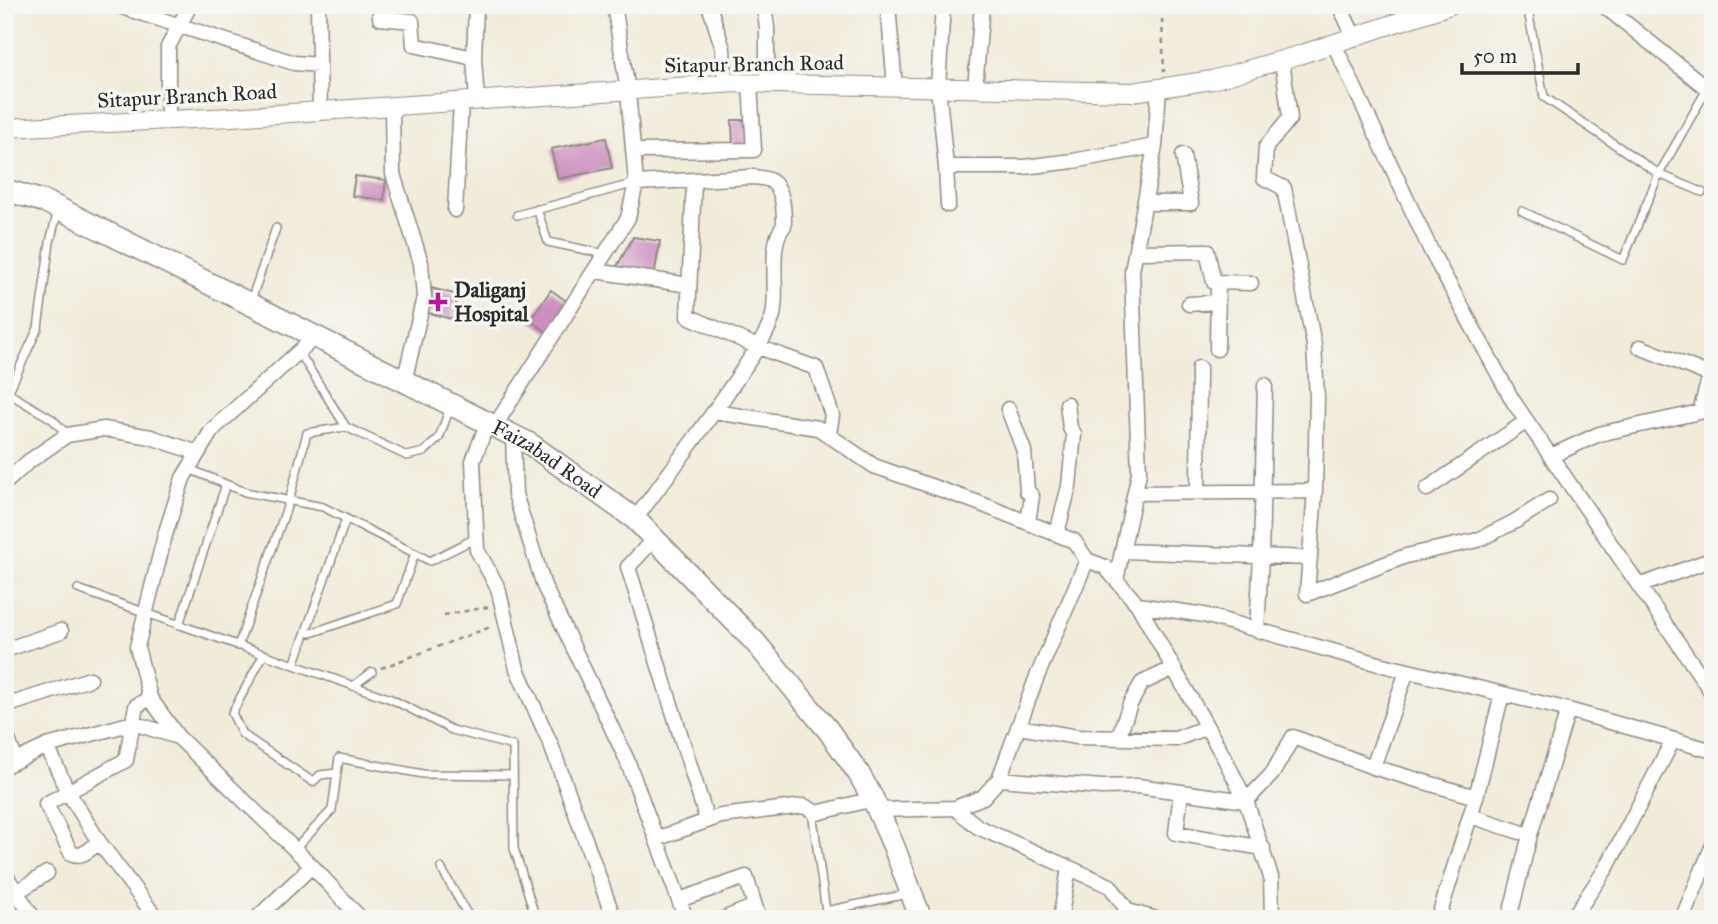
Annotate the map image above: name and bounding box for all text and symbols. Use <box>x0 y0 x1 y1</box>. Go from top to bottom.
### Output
scale bar <box>1462 32 1578 76</box>
text: 50 m <box>1473 43 1518 69</box>
street label: Sitapur Branch Road <box>664 49 845 79</box>
street label: Sitapur Branch Road <box>97 78 278 114</box>
place label: Daliganj Hospital <box>454 277 530 327</box>
marker: Daliganj Hospital <box>428 292 448 312</box>
street label: Faizabad Road <box>488 414 607 504</box>

